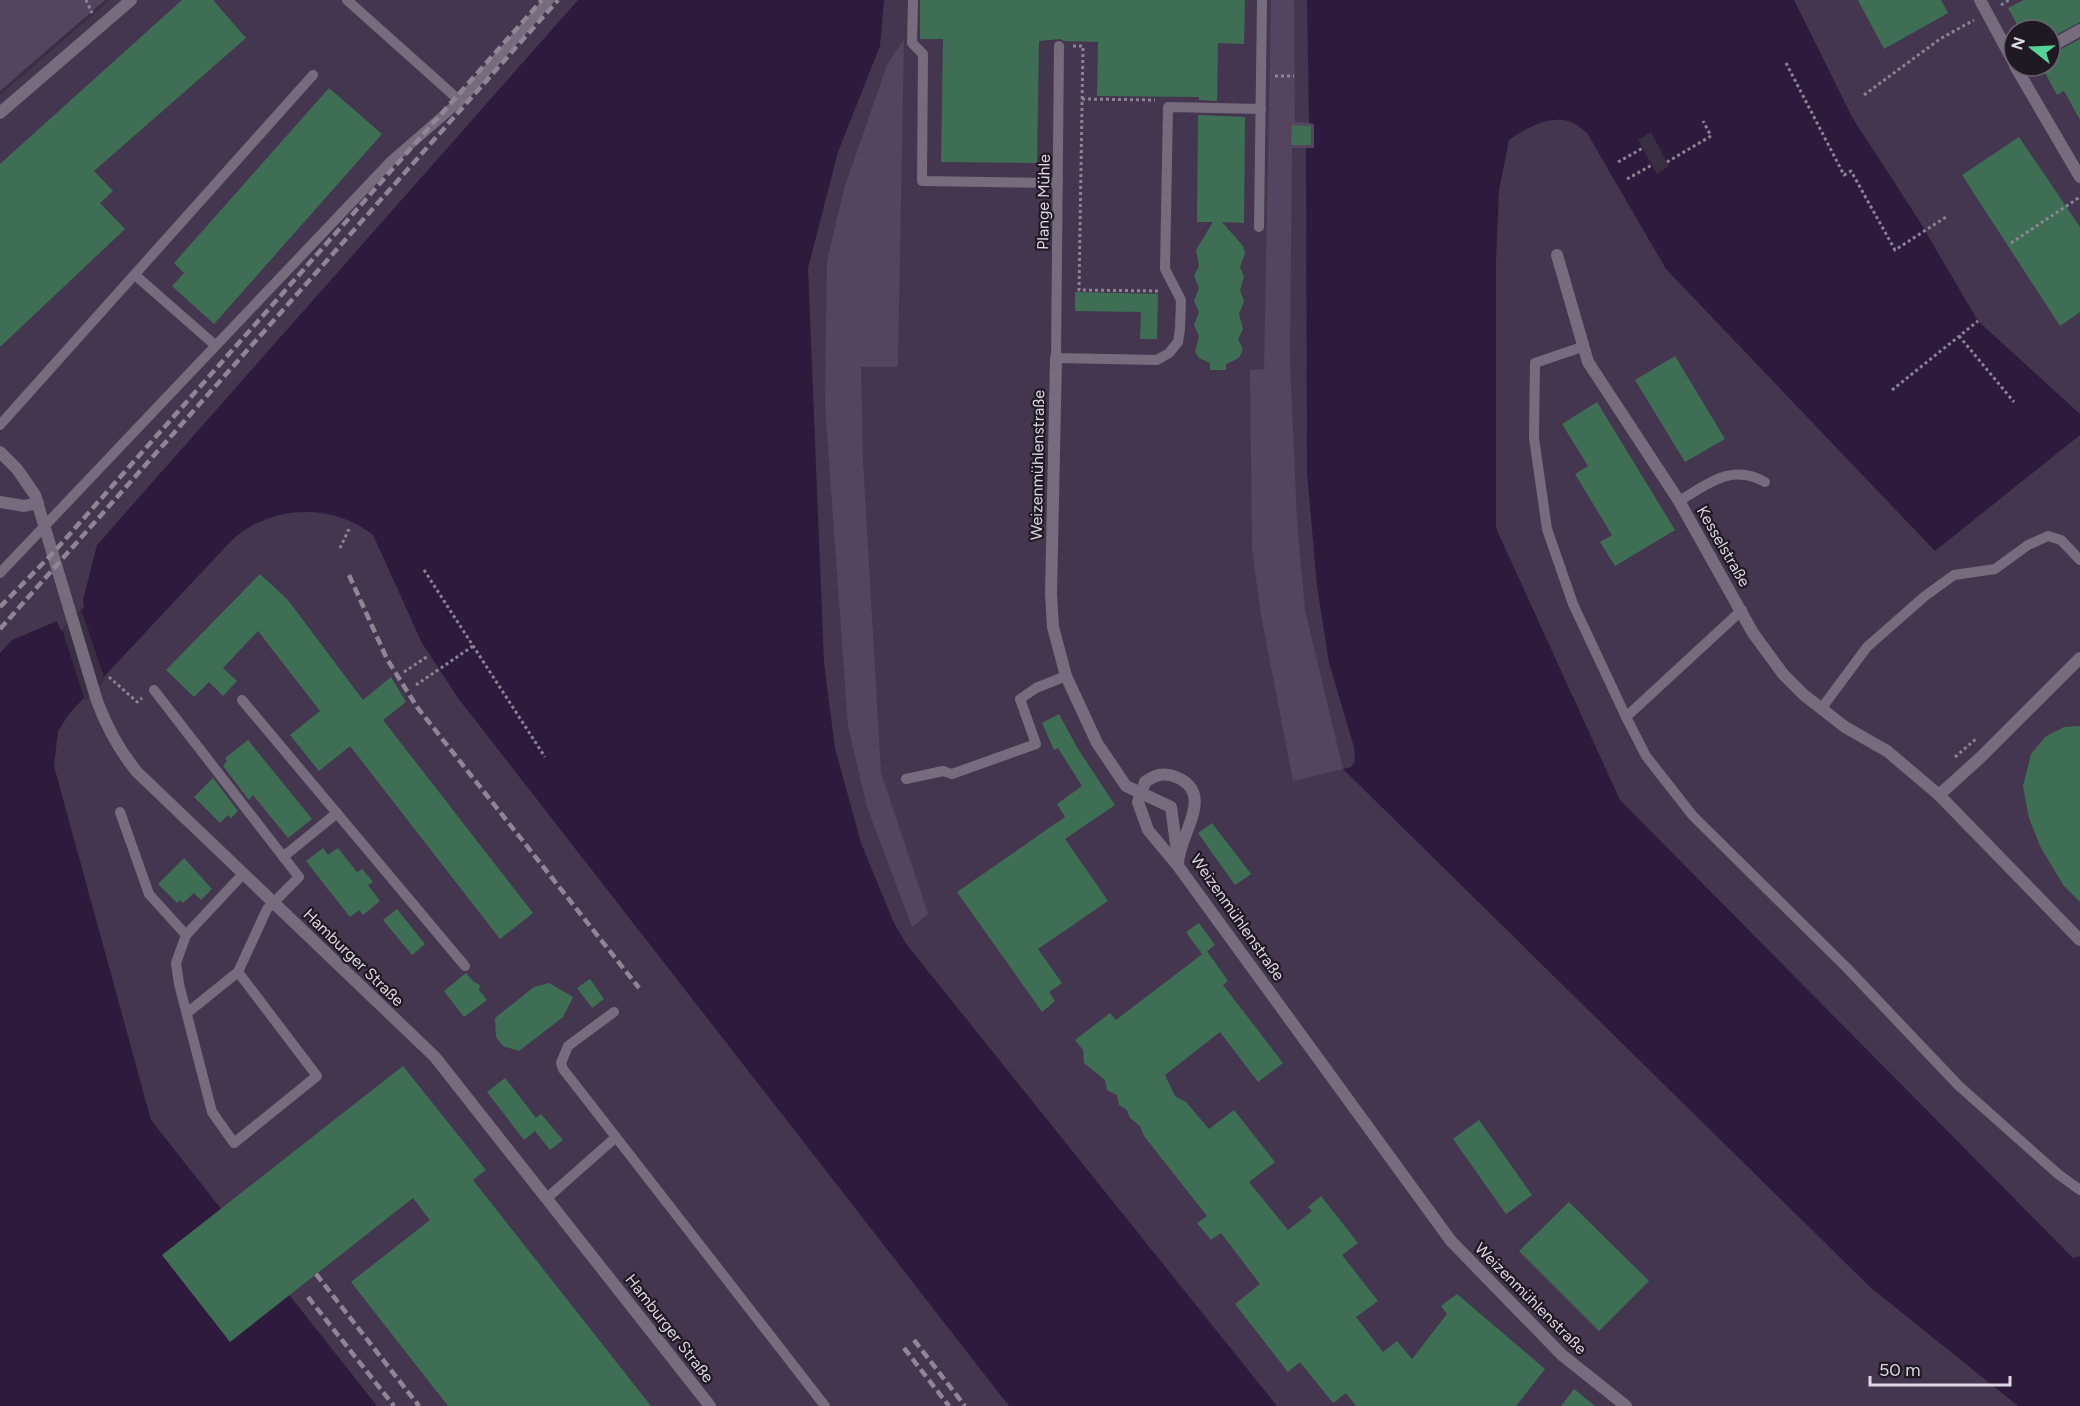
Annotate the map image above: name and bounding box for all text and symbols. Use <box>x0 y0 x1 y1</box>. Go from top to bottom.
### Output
north arrow <box>2002 18 2062 78</box>
text: N <box>2007 35 2029 52</box>
street label: Plange Mühle <box>1033 154 1054 250</box>
street label: Weizenmühlenstraße <box>1027 390 1048 540</box>
street label: Kesselstraße <box>1693 502 1755 590</box>
street label: Weizenmühlenstraße <box>1187 850 1289 984</box>
street label: Hamburger Straße <box>300 905 408 1010</box>
street label: Weizenmühlenstraße <box>1471 1239 1591 1358</box>
street label: Hamburger Straße <box>621 1270 718 1386</box>
scale bar <box>1870 1349 2010 1387</box>
text: 50 m <box>1879 1359 1921 1381</box>

